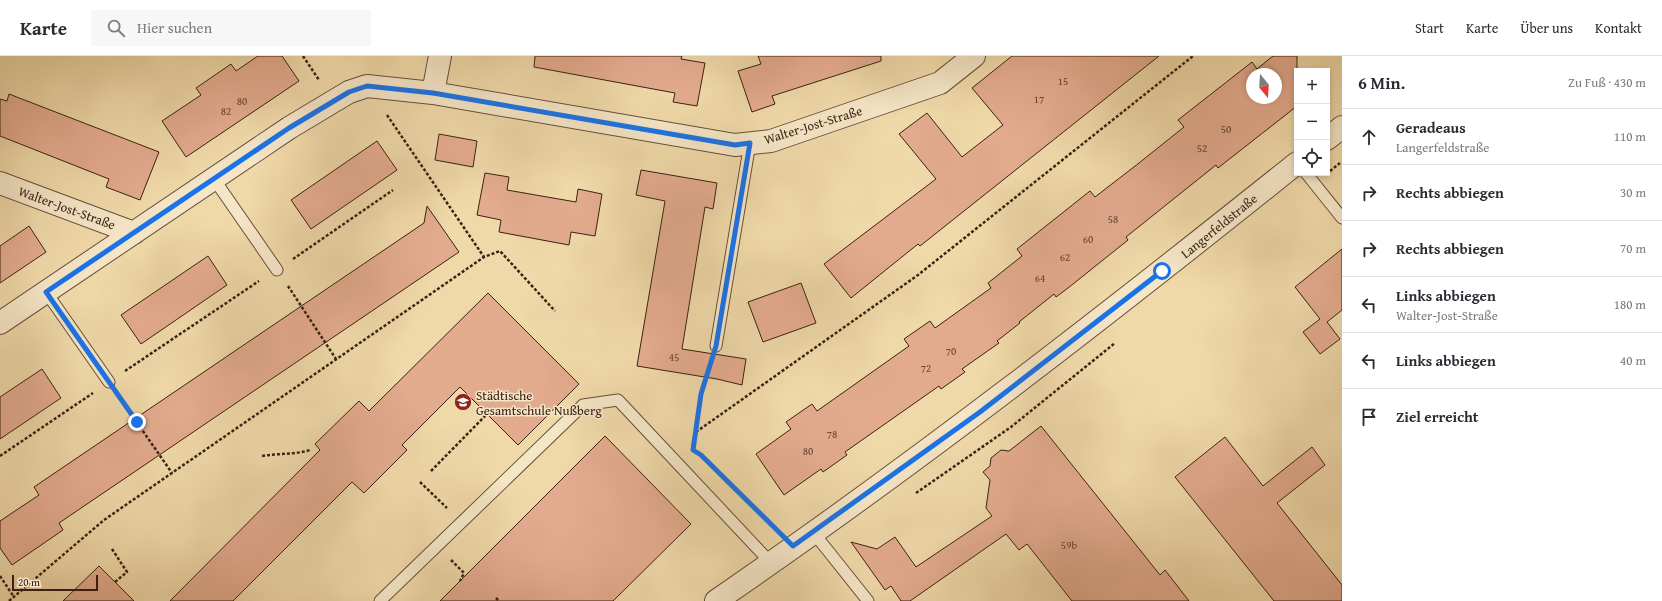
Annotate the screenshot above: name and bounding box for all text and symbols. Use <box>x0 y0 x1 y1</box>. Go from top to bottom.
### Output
search box <box>91 10 371 46</box>
text: Karte <box>20 14 67 42</box>
icon: search <box>105 17 127 39</box>
text: Hier suchen <box>137 17 212 38</box>
text: Start <box>1415 18 1444 38</box>
text: Karte <box>1466 18 1498 38</box>
text: Über uns <box>1520 18 1573 38</box>
text: Kontakt <box>1595 18 1642 38</box>
north arrow <box>1246 68 1282 104</box>
map controls <box>1294 68 1330 176</box>
button: + <box>1294 68 1330 104</box>
text: 6 Min. <box>1358 70 1405 95</box>
house number: 15 <box>1058 73 1068 89</box>
text: Zu Fuß · 430 m <box>1568 73 1646 92</box>
house number: 17 <box>1034 91 1044 107</box>
house number: 80 <box>237 93 247 109</box>
street label: Walter-Jost-Straße <box>762 101 864 149</box>
house number: 82 <box>221 103 231 119</box>
button: − <box>1294 104 1330 140</box>
text: Geradeaus <box>1396 117 1466 138</box>
house number: 50 <box>1221 121 1231 137</box>
icon: ahead <box>1358 126 1380 148</box>
text: 110 m <box>1614 127 1646 146</box>
text: Langerfeldstraße <box>1396 138 1489 157</box>
house number: 52 <box>1197 140 1207 156</box>
button: locate <box>1294 140 1330 176</box>
street label: Walter-Jost-Straße <box>16 182 118 234</box>
icon: right <box>1358 182 1380 204</box>
text: Rechts abbiegen <box>1396 182 1504 203</box>
text: 30 m <box>1620 183 1646 202</box>
street label: Langerfeldstraße <box>1177 189 1261 263</box>
house number: 58 <box>1108 211 1118 227</box>
house number: 60 <box>1083 231 1093 247</box>
icon: right <box>1358 238 1380 260</box>
text: Rechts abbiegen <box>1396 238 1504 259</box>
text: 70 m <box>1620 239 1646 258</box>
house number: 62 <box>1060 249 1070 265</box>
route start <box>1153 262 1171 280</box>
house number: 64 <box>1035 270 1045 286</box>
text: Links abbiegen <box>1396 285 1496 306</box>
icon: left <box>1358 294 1380 316</box>
text: 180 m <box>1614 295 1646 314</box>
text: Walter-Jost-Straße <box>1396 306 1498 325</box>
house number: 70 <box>946 343 956 359</box>
house number: 45 <box>669 349 679 365</box>
icon: left <box>1358 350 1380 372</box>
text: Links abbiegen <box>1396 350 1496 371</box>
text: 40 m <box>1620 351 1646 370</box>
house number: 72 <box>921 360 931 376</box>
place label: Städtische Gesamtschule Nußberg <box>476 386 602 420</box>
school or university icon: Städtische Gesamtschule Nußberg <box>453 392 473 412</box>
icon: arrive <box>1358 406 1380 428</box>
text: Ziel erreicht <box>1396 406 1478 427</box>
route end <box>128 413 146 431</box>
house number: 78 <box>827 426 837 442</box>
house number: 80 <box>803 443 813 459</box>
house number: 59b <box>1061 537 1077 553</box>
scale bar <box>12 573 98 592</box>
text: 20 m <box>18 574 40 590</box>

